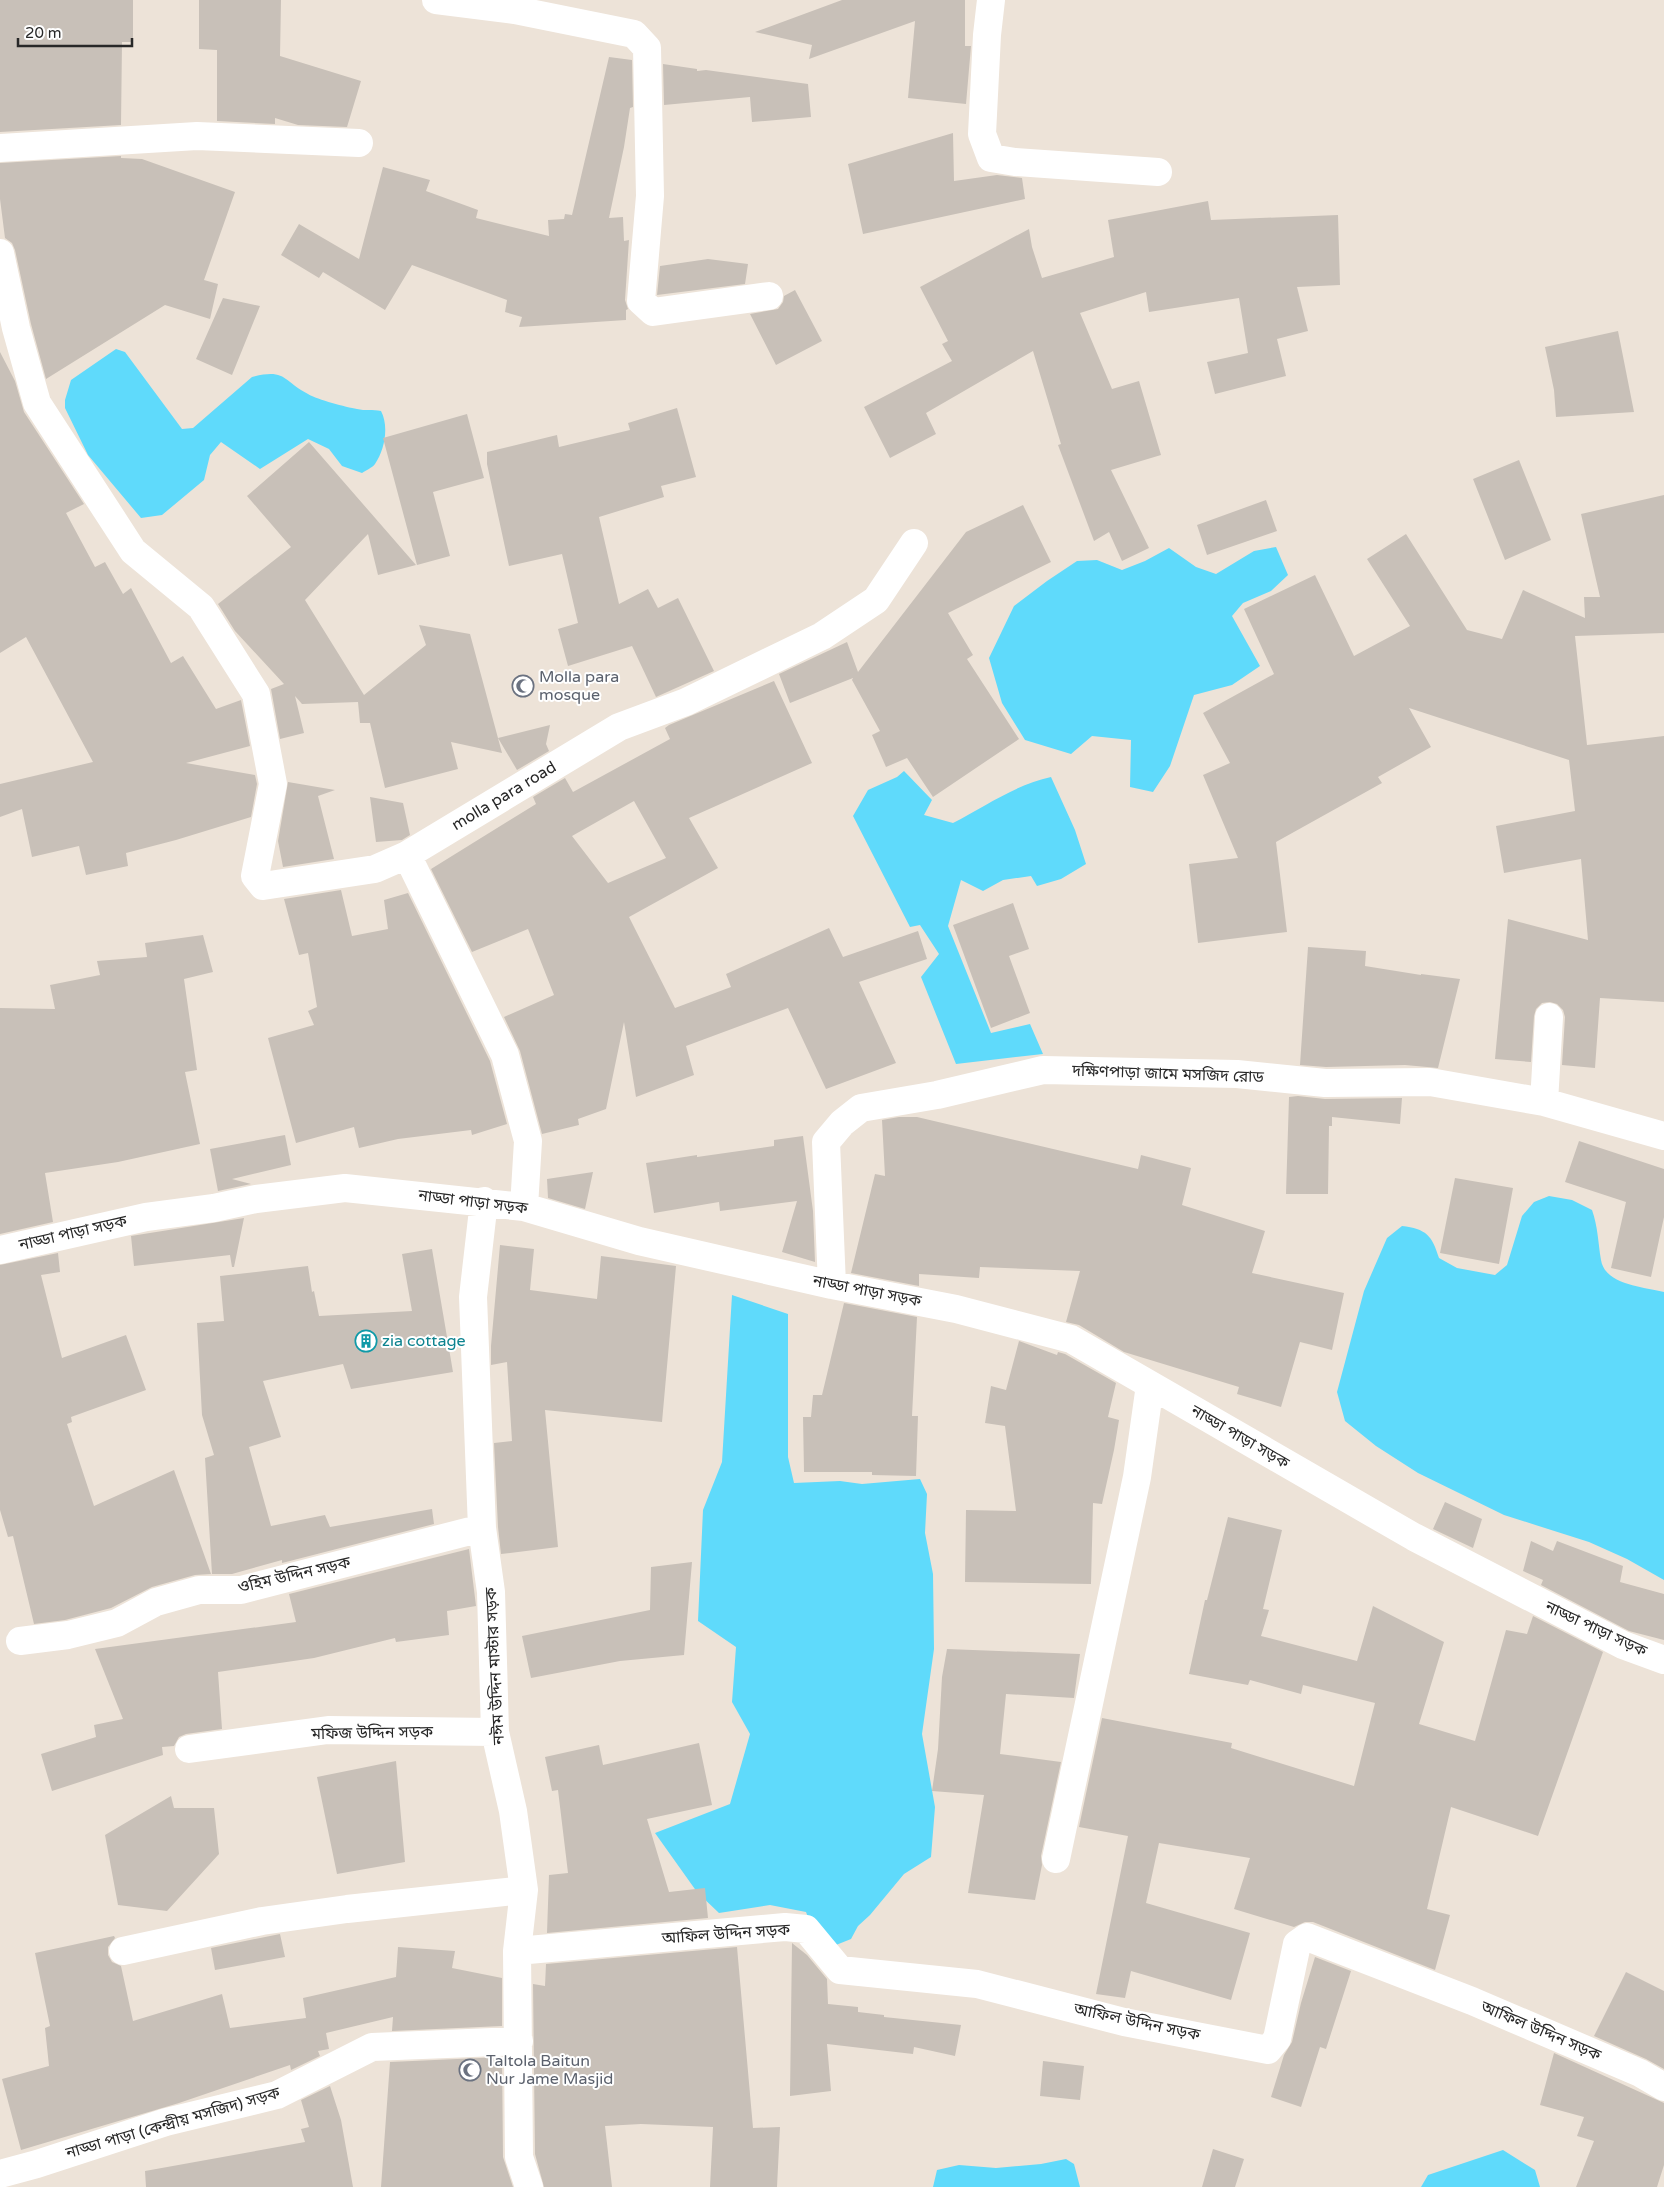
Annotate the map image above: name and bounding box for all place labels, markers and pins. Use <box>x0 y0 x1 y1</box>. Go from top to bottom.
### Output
place label: Molla para mosque <box>539 667 619 705</box>
mosque icon: Molla para mosque <box>511 674 535 698</box>
building icon: zia cottage <box>354 1329 378 1353</box>
place label: zia cottage <box>382 1331 466 1351</box>
place label: Taltola Baitun Nur Jame Masjid <box>486 2051 613 2089</box>
mosque icon: Taltola Baitun Nur Jame Masjid <box>458 2058 482 2082</box>

